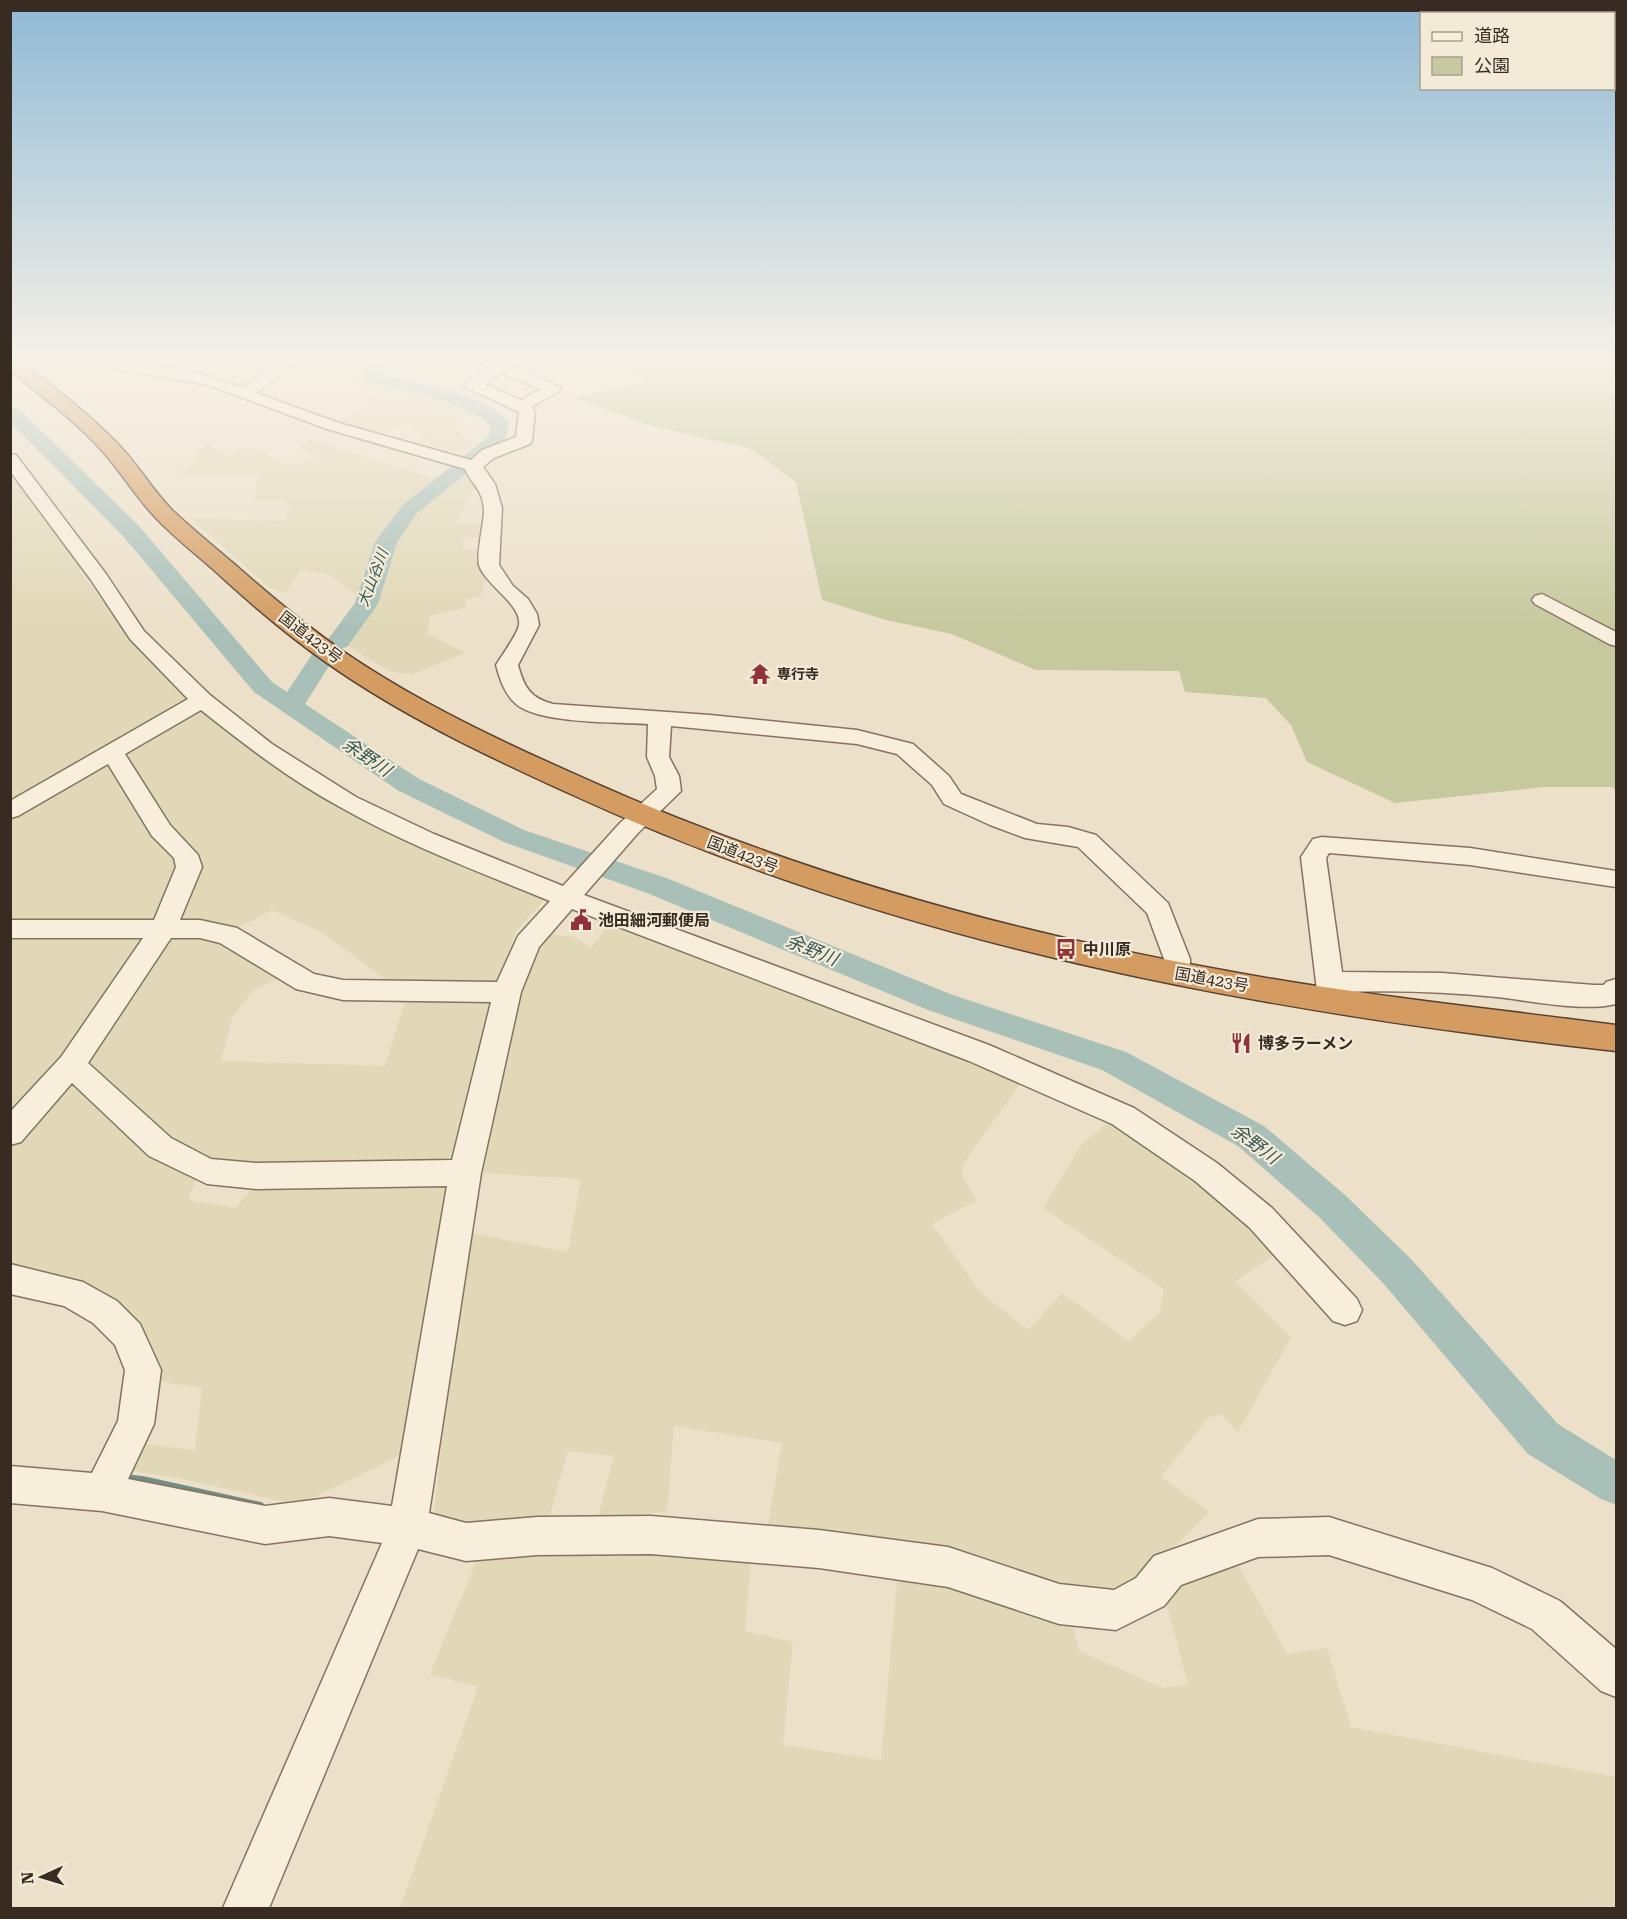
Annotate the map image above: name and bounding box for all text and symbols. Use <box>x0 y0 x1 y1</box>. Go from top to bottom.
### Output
legend <box>1420 12 1615 90</box>
text: 道路 <box>1474 25 1510 46</box>
text: 公園 <box>1474 55 1510 76</box>
water label: 大山谷川 <box>354 545 393 609</box>
street label: 国道423号 <box>275 607 346 668</box>
temple icon: 専行寺 <box>748 662 772 686</box>
place label: 専行寺 <box>777 666 819 682</box>
water label: 余野川 <box>339 733 397 782</box>
street label: 国道423号 <box>704 832 781 877</box>
public building icon: 池田細河郵便局 <box>569 908 593 932</box>
place label: 池田細河郵便局 <box>598 911 710 930</box>
water label: 余野川 <box>783 930 843 970</box>
bus stop icon: 中川原 <box>1054 937 1078 961</box>
place label: 中川原 <box>1083 940 1131 959</box>
street label: 国道423号 <box>1173 964 1250 995</box>
restaurant icon: 博多ラーメン <box>1229 1031 1253 1055</box>
place label: 博多ラーメン <box>1258 1034 1353 1053</box>
water label: 余野川 <box>1227 1119 1285 1169</box>
north arrow <box>12 1847 72 1907</box>
text: N <box>18 1871 37 1885</box>

